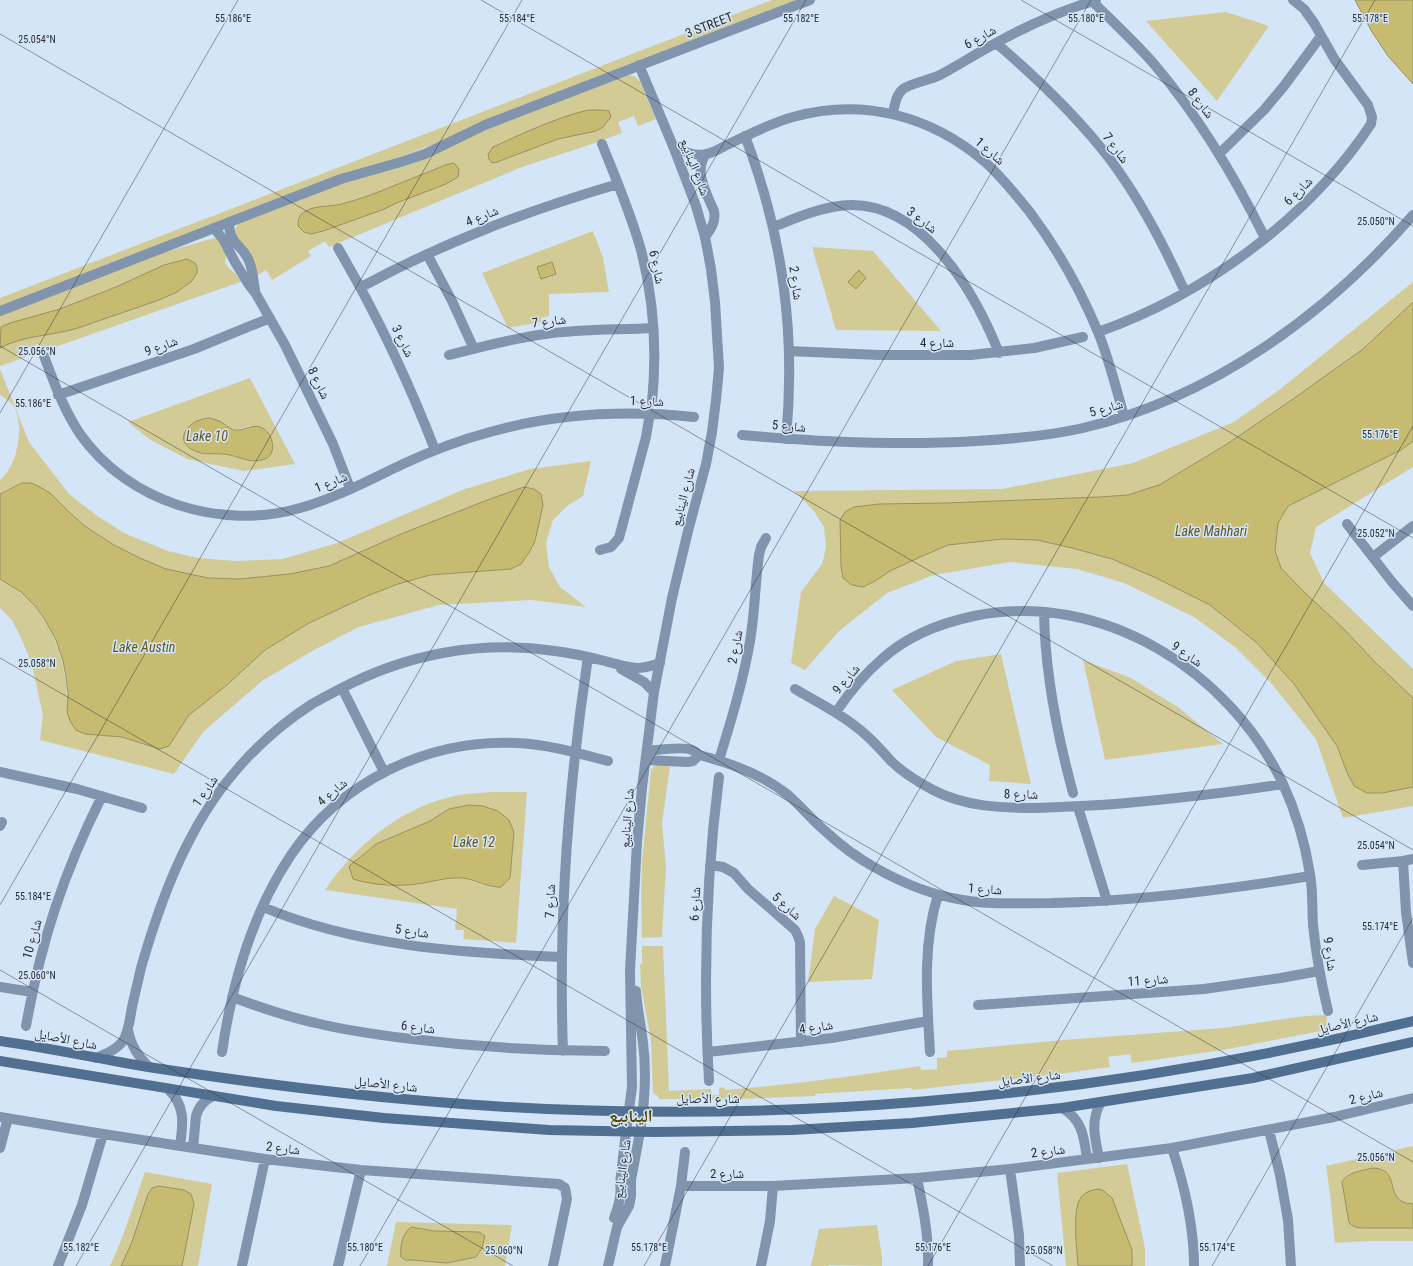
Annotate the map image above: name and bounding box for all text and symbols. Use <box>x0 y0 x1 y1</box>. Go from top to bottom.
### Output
street label: 3 STREET <box>683 9 735 41</box>
text: 55.186°E <box>215 13 251 24</box>
text: 55.184°E <box>499 13 535 24</box>
text: 55.182°E <box>783 13 819 24</box>
text: 55.180°E <box>1068 13 1104 24</box>
text: 55.178°E <box>1352 13 1388 24</box>
street label: شارع 6 <box>961 22 1000 54</box>
text: 25.054°N <box>18 34 56 45</box>
street label: شارع 8 <box>1183 85 1217 122</box>
street label: شارع 7 <box>1098 130 1132 167</box>
street label: شارع 1 <box>971 134 1008 169</box>
street label: شارع الينابيع <box>675 136 713 198</box>
street label: شارع 6 <box>1281 174 1317 210</box>
street label: شارع 4 <box>463 203 501 231</box>
street label: شارع 3 <box>903 204 940 238</box>
text: 25.050°N <box>1357 216 1395 227</box>
street label: شارع 6 <box>644 249 668 286</box>
street label: شارع 2 <box>784 265 806 301</box>
street label: شارع 7 <box>531 311 567 333</box>
street label: شارع 3 <box>387 322 417 361</box>
street label: شارع 9 <box>142 333 180 361</box>
street label: شارع 4 <box>920 335 954 352</box>
text: 25.056°N <box>18 346 56 357</box>
street label: شارع 8 <box>303 364 333 403</box>
street label: شارع 1 <box>630 393 664 411</box>
street label: شارع 5 <box>1088 396 1125 422</box>
text: 55.186°E <box>15 398 51 409</box>
street label: شارع 5 <box>771 417 807 437</box>
water label: Lake 10 <box>186 428 228 444</box>
text: 55.176°E <box>1362 429 1398 440</box>
street label: شارع الينابيع <box>668 466 700 528</box>
street label: شارع 1 <box>312 469 350 497</box>
water label: Lake Mahhari <box>1175 523 1248 539</box>
text: 25.052°N <box>1357 528 1395 539</box>
street label: شارع 2 <box>724 629 748 666</box>
street label: شارع 9 <box>1168 638 1205 672</box>
water label: Lake Austin <box>113 639 175 655</box>
text: 25.058°N <box>18 658 56 669</box>
street label: شارع 9 <box>829 661 864 698</box>
street label: شارع 1 <box>189 773 223 810</box>
street label: شارع 4 <box>314 775 351 810</box>
street label: شارع 8 <box>1004 786 1038 804</box>
street label: شارع الينابيع <box>617 788 639 849</box>
water label: Lake 12 <box>453 834 495 850</box>
text: 25.054°N <box>1357 840 1395 851</box>
street label: شارع 1 <box>967 880 1003 900</box>
street label: شارع 7 <box>542 884 560 918</box>
street label: شارع 6 <box>687 887 705 922</box>
street label: شارع 5 <box>768 889 805 924</box>
text: 55.184°E <box>15 891 51 902</box>
street label: شارع 10 <box>19 917 47 961</box>
street label: شارع 5 <box>394 921 430 943</box>
text: 55.174°E <box>1362 921 1398 932</box>
street label: شارع 9 <box>1318 936 1340 972</box>
text: 25.060°N <box>18 970 56 981</box>
street label: شارع 11 <box>1127 971 1169 991</box>
street label: شارع الأصايل <box>1315 1009 1380 1039</box>
street label: شارع 6 <box>400 1017 436 1039</box>
street label: شارع 4 <box>798 1017 834 1039</box>
street label: شارع الأصايل <box>33 1026 98 1054</box>
street label: شارع الأصايل <box>997 1067 1062 1091</box>
street label: شارع الأصايل <box>354 1073 418 1097</box>
street label: شارع 2 <box>1348 1085 1385 1109</box>
street label: شارع الأصايل <box>676 1091 740 1108</box>
district label: الينابيع <box>609 1106 653 1127</box>
street label: شارع 2 <box>265 1138 301 1160</box>
street label: شارع الينابيع <box>610 1138 636 1200</box>
street label: شارع 2 <box>1030 1141 1066 1163</box>
text: 25.056°N <box>1357 1152 1395 1163</box>
street label: شارع 2 <box>710 1166 744 1183</box>
text: 55.182°E <box>63 1242 99 1253</box>
text: 55.180°E <box>347 1242 383 1253</box>
text: 55.178°E <box>631 1242 667 1253</box>
text: 55.176°E <box>915 1242 951 1253</box>
text: 55.174°E <box>1199 1242 1235 1253</box>
text: 25.060°N <box>485 1245 523 1256</box>
text: 25.058°N <box>1025 1245 1063 1256</box>

